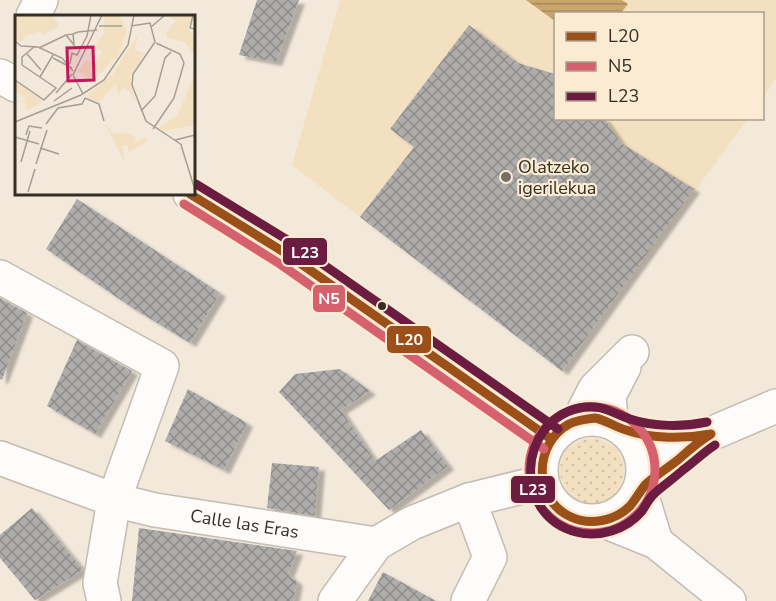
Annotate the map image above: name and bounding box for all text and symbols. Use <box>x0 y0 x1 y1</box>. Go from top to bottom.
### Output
legend <box>554 12 764 120</box>
inset map <box>15 15 195 195</box>
text: L20 <box>608 24 639 48</box>
text: N5 <box>608 54 632 78</box>
text: L23 <box>608 84 639 108</box>
place label: Olatzeko igerilekua <box>518 155 596 200</box>
marker: Olatzeko igerilekua <box>499 170 513 184</box>
line badge: L23 <box>282 237 328 266</box>
text: L23 <box>291 242 319 264</box>
line badge: N5 <box>312 284 346 313</box>
text: N5 <box>318 288 340 310</box>
unlabelled marker <box>376 300 388 312</box>
line badge: L20 <box>386 325 432 354</box>
text: L20 <box>395 329 423 351</box>
line badge: L23 <box>510 475 556 504</box>
text: L23 <box>519 479 547 501</box>
street label: Calle las Eras <box>189 504 300 544</box>

